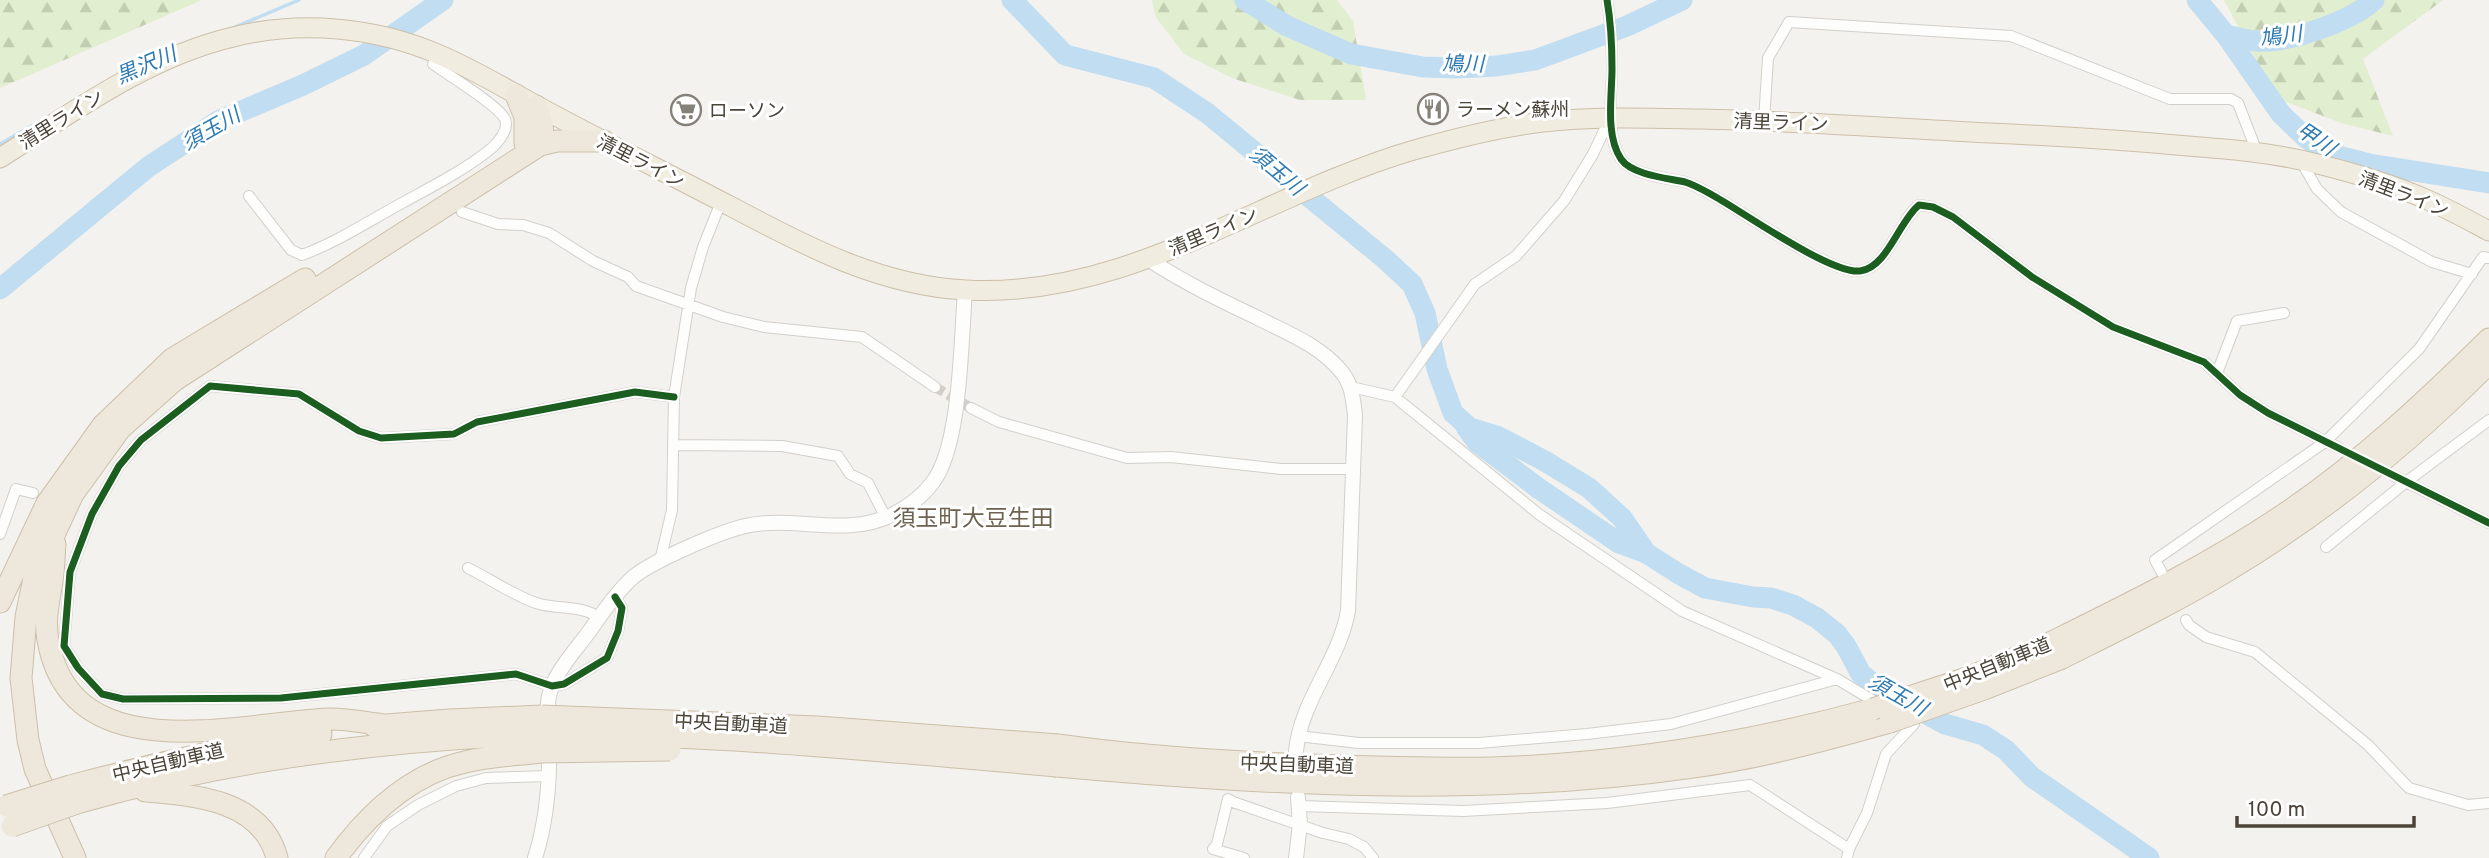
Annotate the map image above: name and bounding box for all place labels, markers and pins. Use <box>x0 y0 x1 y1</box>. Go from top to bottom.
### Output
restaurant icon: ラーメン蘇州 <box>1416 92 1450 126</box>
supermarket icon: ローソン <box>669 93 703 127</box>
place label: ラーメン蘇州 <box>1456 99 1569 123</box>
place label: ローソン <box>709 100 785 124</box>

